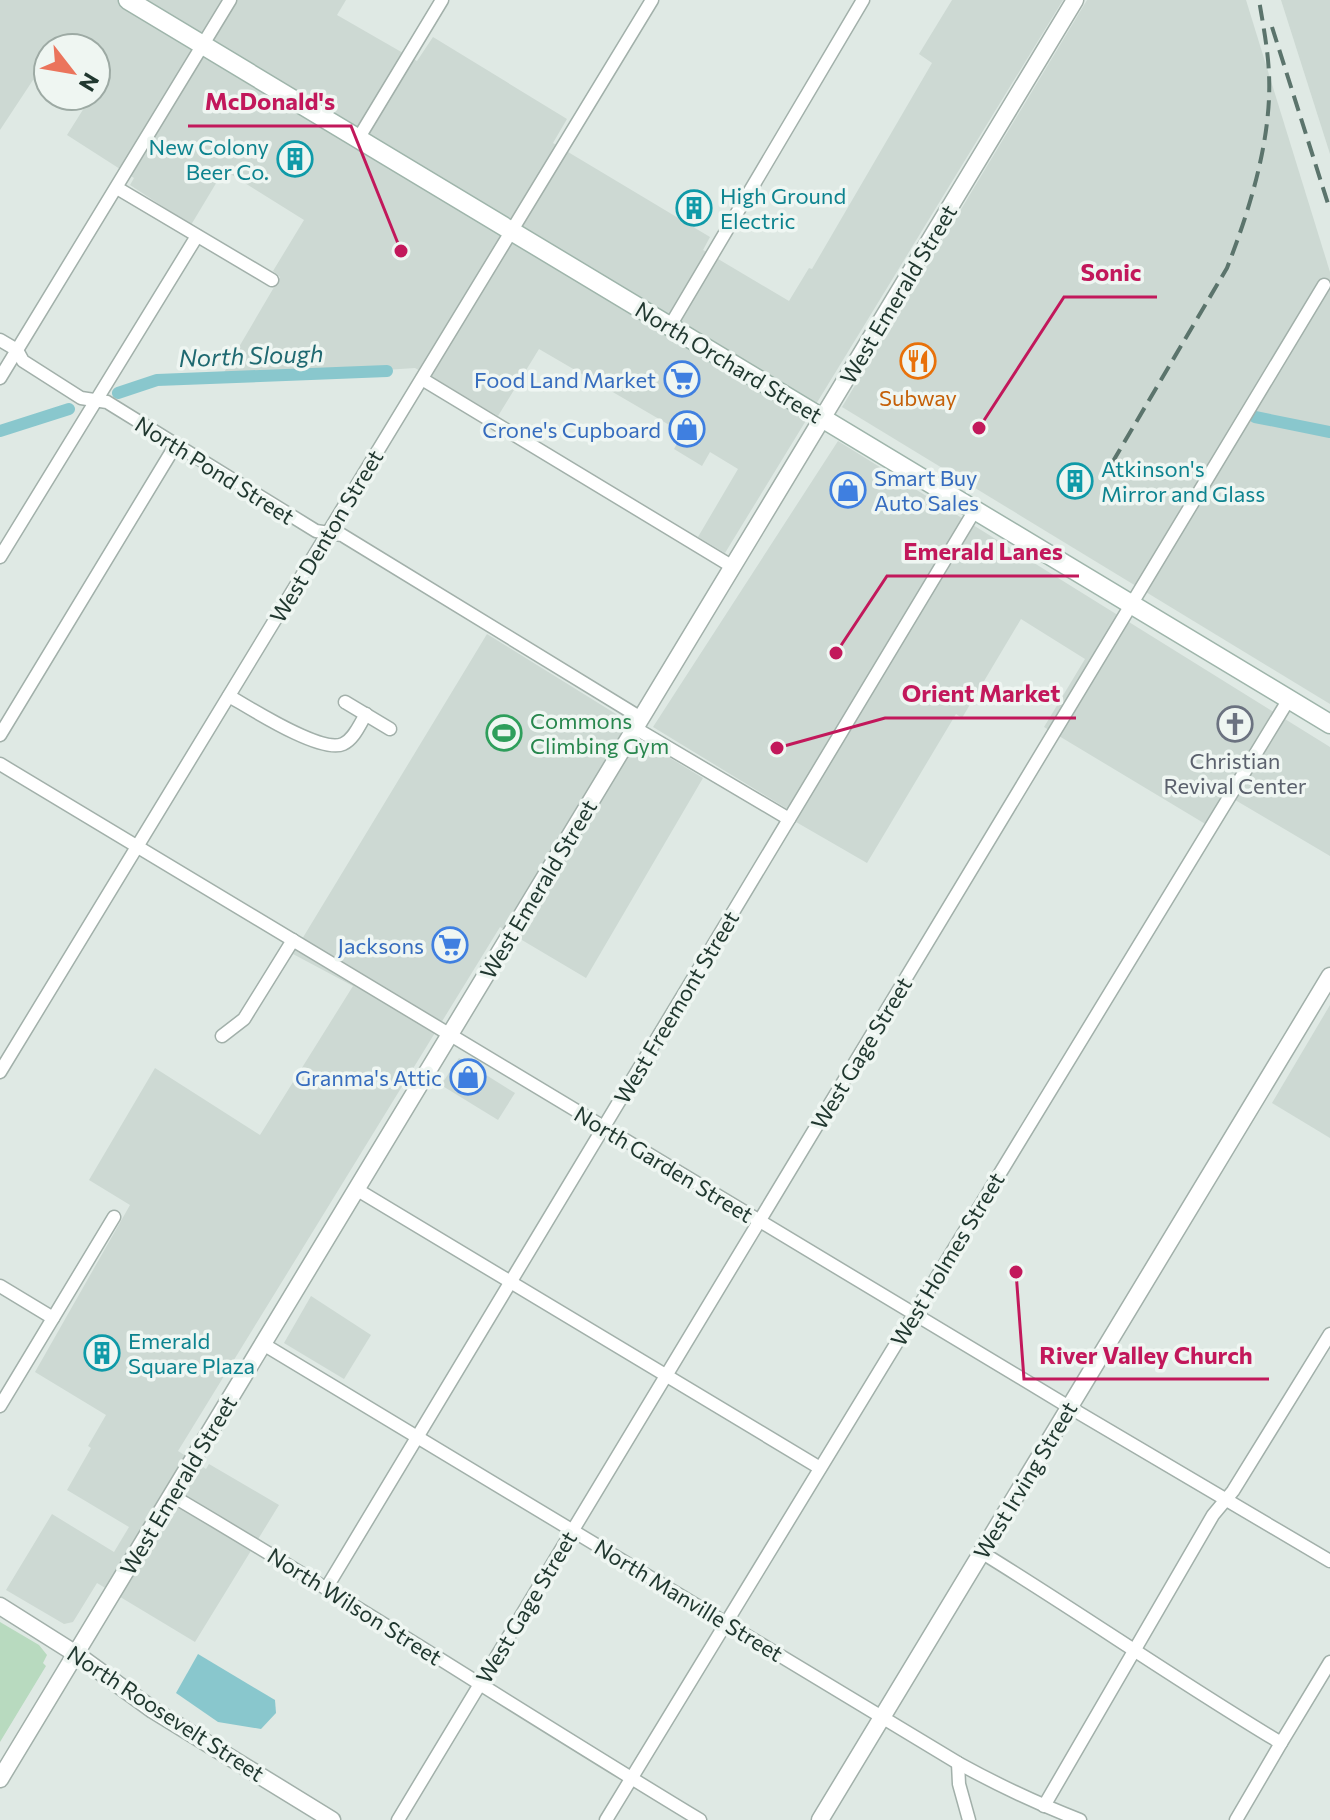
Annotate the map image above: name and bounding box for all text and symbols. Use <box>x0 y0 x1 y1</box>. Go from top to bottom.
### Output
north arrow <box>32 32 112 112</box>
text: N <box>74 69 105 97</box>
callout: McDonald's <box>188 78 351 126</box>
text: McDonald's <box>205 86 335 115</box>
place label: New Colony Beer Co. <box>149 133 269 185</box>
building icon: New Colony Beer Co. <box>276 140 314 178</box>
place label: High Ground Electric <box>720 182 846 234</box>
building icon: High Ground Electric <box>675 189 713 227</box>
street label: West Emerald Street <box>834 199 962 389</box>
callout: Sonic <box>1064 249 1157 297</box>
text: Sonic <box>1081 257 1141 286</box>
street label: North Orchard Street <box>631 296 827 428</box>
water label: North Slough <box>178 338 324 372</box>
restaurant icon: Subway <box>899 342 937 380</box>
supermarket icon: Food Land Market <box>663 360 701 398</box>
place label: Food Land Market <box>474 366 656 393</box>
place label: Subway <box>879 384 957 411</box>
street label: North Pond Street <box>130 410 300 530</box>
shop icon: Crone's Cupboard <box>668 410 706 448</box>
place label: Crone's Cupboard <box>482 416 661 443</box>
street label: West Denton Street <box>264 445 388 627</box>
place label: Atkinson's Mirror and Glass <box>1101 455 1265 507</box>
building icon: Atkinson's Mirror and Glass <box>1056 462 1094 500</box>
place label: Smart Buy Auto Sales <box>874 464 979 516</box>
shop icon: Smart Buy Auto Sales <box>829 471 867 509</box>
callout: Emerald Lanes <box>887 528 1079 576</box>
text: Emerald Lanes <box>903 536 1063 565</box>
callout: Orient Market <box>885 670 1076 718</box>
text: Orient Market <box>902 678 1060 707</box>
church icon: Christian Revival Center <box>1216 705 1254 743</box>
place label: Commons Climbing Gym <box>530 707 669 759</box>
sports icon: Commons Climbing Gym <box>485 714 523 752</box>
place label: Christian Revival Center <box>1163 747 1307 799</box>
street label: West Emerald Street <box>474 794 602 984</box>
street label: West Freemont Street <box>608 906 744 1108</box>
supermarket icon: Jacksons <box>431 926 469 964</box>
place label: Jacksons <box>338 932 424 959</box>
street label: West Gage Street <box>805 972 917 1134</box>
shop icon: Granma's Attic <box>449 1058 487 1096</box>
place label: Granma's Attic <box>295 1064 442 1091</box>
street label: North Garden Street <box>570 1100 758 1228</box>
street label: West Holmes Street <box>884 1167 1010 1351</box>
place label: Emerald Square Plaza <box>128 1327 255 1379</box>
callout: River Valley Church <box>1024 1331 1269 1379</box>
building icon: Emerald Square Plaza <box>83 1334 121 1372</box>
text: River Valley Church <box>1039 1340 1253 1369</box>
street label: West Emerald Street <box>114 1390 242 1580</box>
street label: West Irving Street <box>967 1397 1083 1563</box>
street label: West Gage Street <box>470 1526 582 1688</box>
street label: North Manville Street <box>590 1533 788 1667</box>
street label: North Wilson Street <box>263 1542 447 1670</box>
street label: North Roosevelt Street <box>62 1639 270 1787</box>

